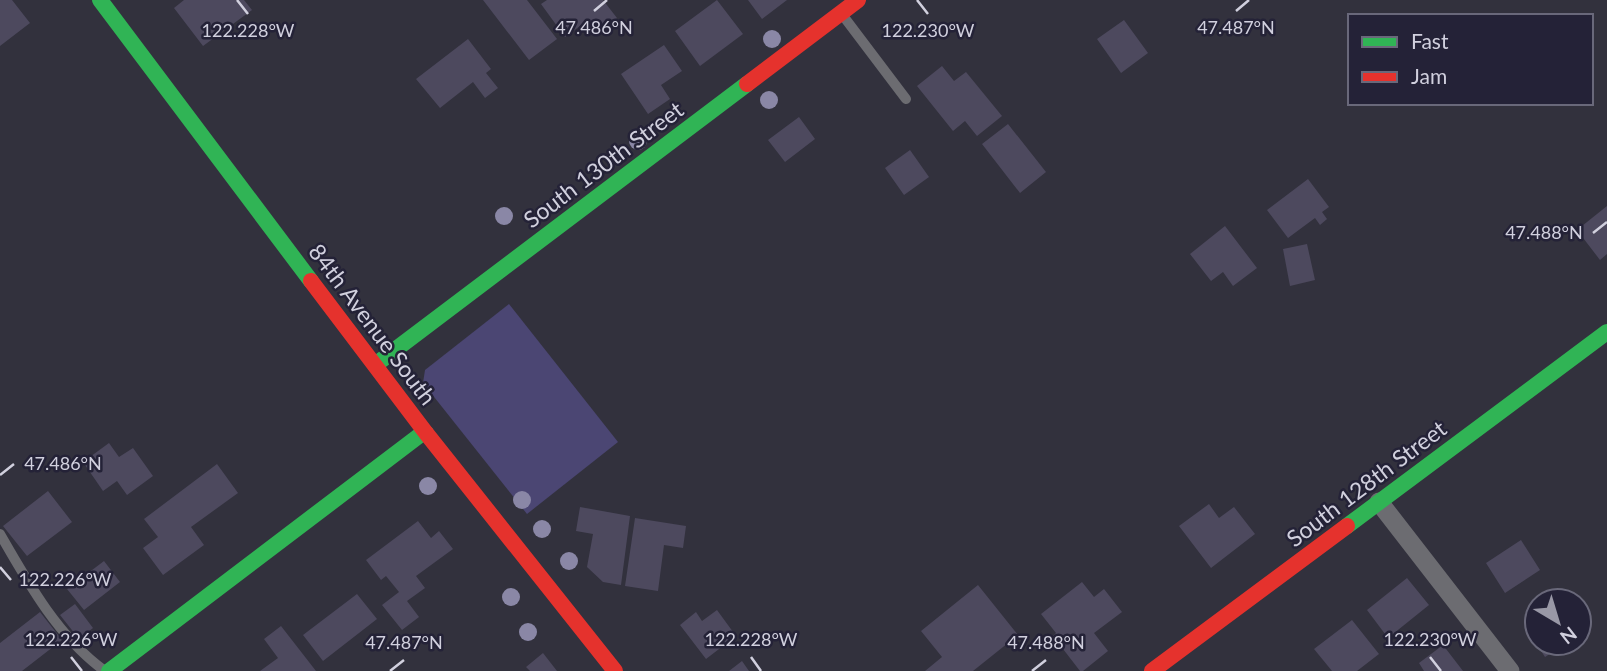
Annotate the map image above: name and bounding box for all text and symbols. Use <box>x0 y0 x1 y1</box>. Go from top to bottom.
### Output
legend <box>1348 14 1593 105</box>
text: 47.486°N <box>555 16 633 38</box>
text: 47.487°N <box>1197 16 1275 38</box>
text: 122.228°W <box>202 19 295 41</box>
text: 122.230°W <box>882 19 975 41</box>
text: Fast <box>1411 28 1449 53</box>
text: Jam <box>1411 63 1447 88</box>
street label: South 130th Street <box>518 94 689 233</box>
text: 47.488°N <box>1505 221 1583 243</box>
street label: 84th Avenue South <box>303 238 443 410</box>
street label: South 128th Street <box>1281 413 1452 552</box>
text: 47.486°N <box>24 452 102 474</box>
text: 122.226°W <box>19 568 112 590</box>
north arrow <box>1523 587 1593 657</box>
text: N <box>1556 622 1582 649</box>
text: 122.226°W <box>25 628 118 650</box>
text: 122.228°W <box>705 628 798 650</box>
text: 122.230°W <box>1384 628 1477 650</box>
text: 47.487°N <box>365 631 443 653</box>
text: 47.488°N <box>1007 631 1085 653</box>

